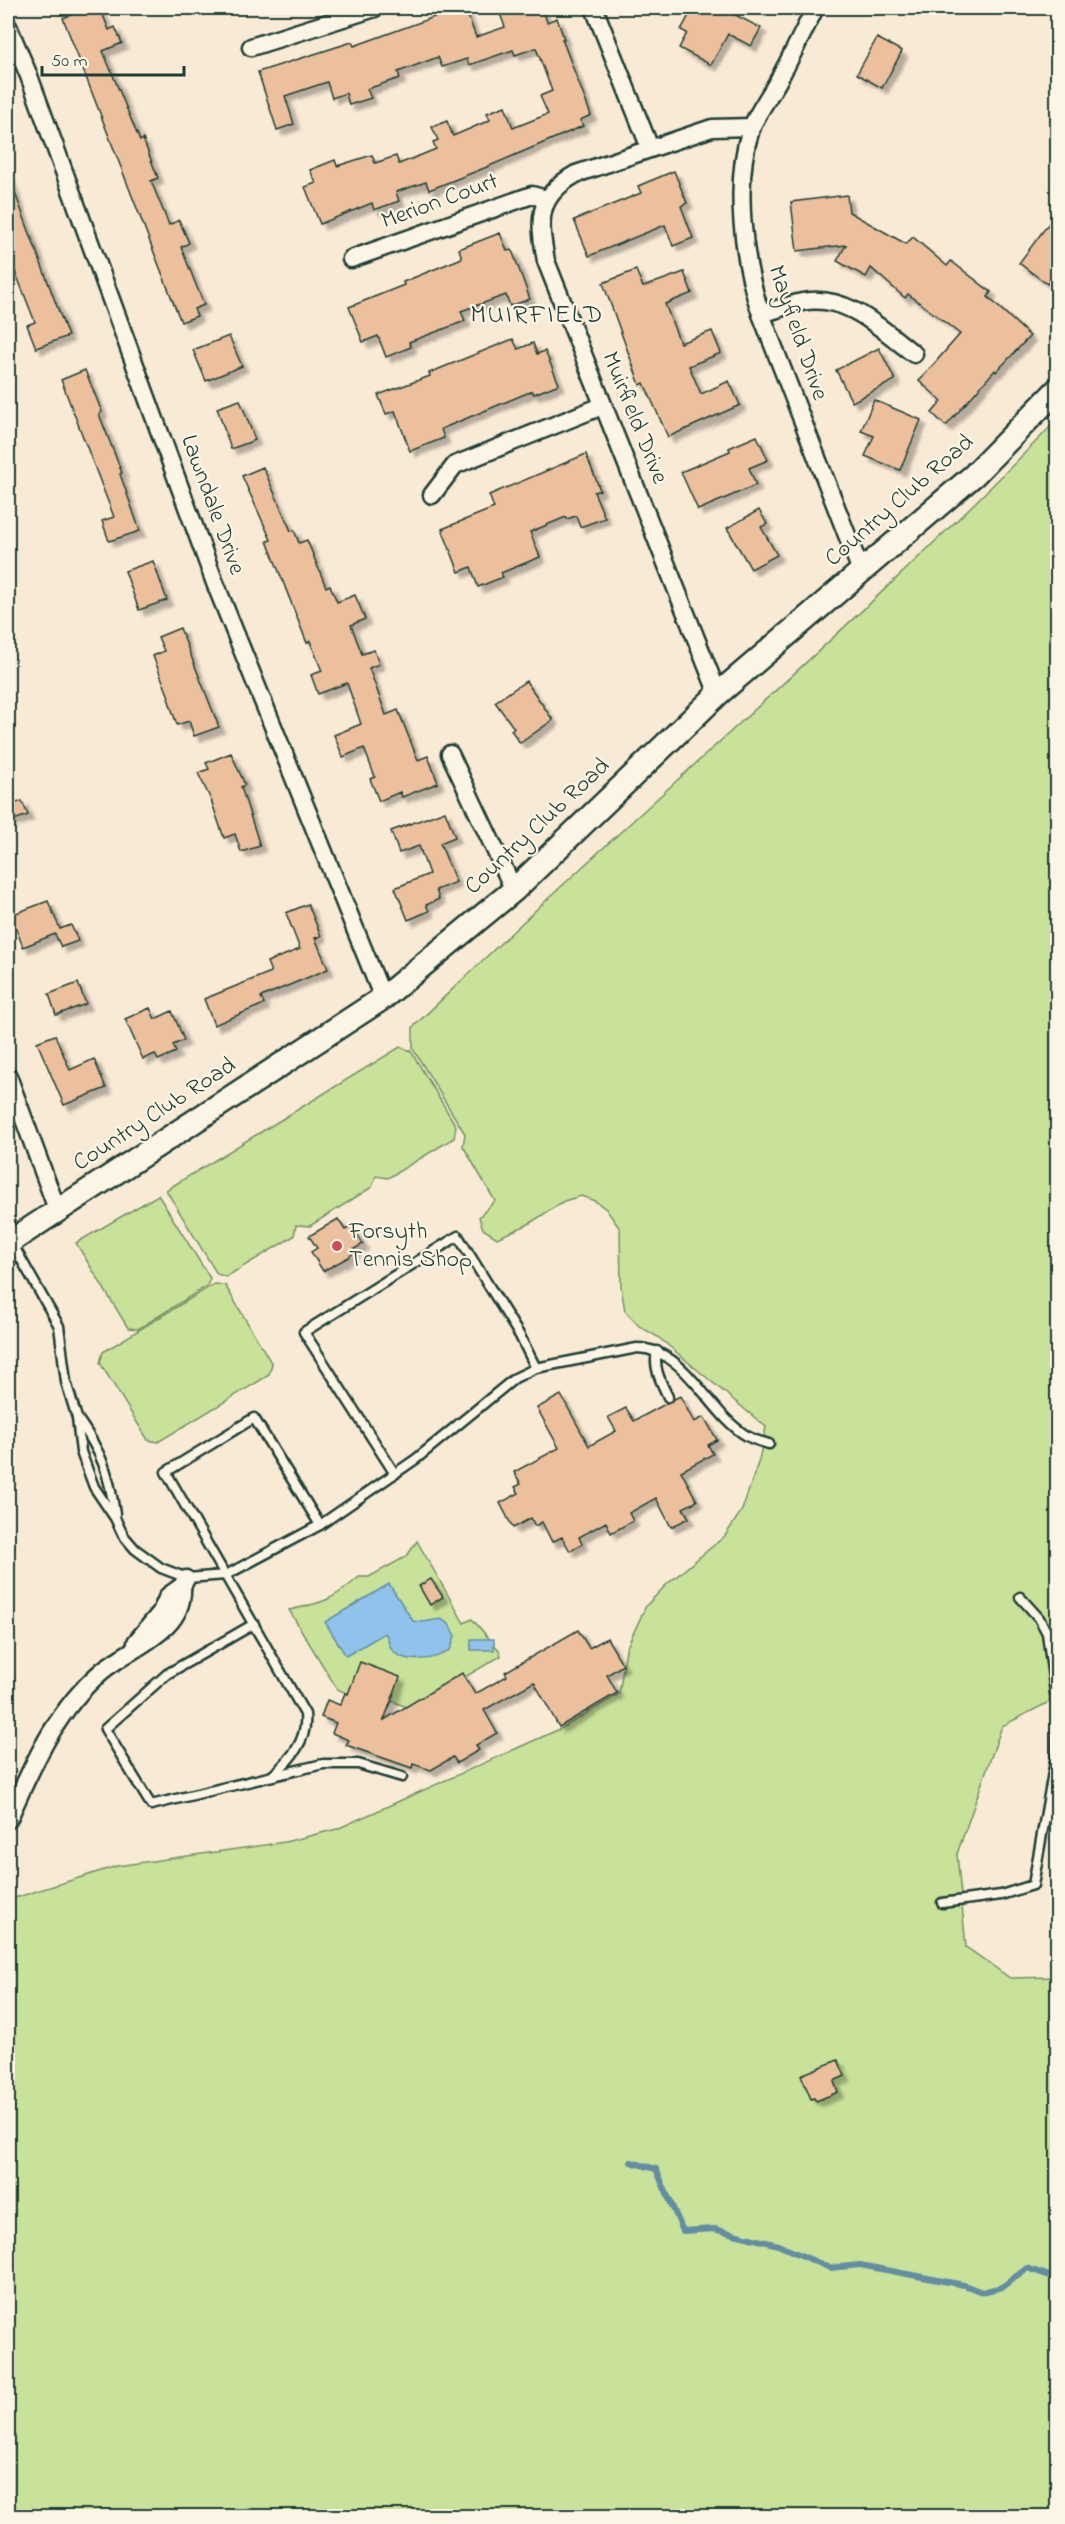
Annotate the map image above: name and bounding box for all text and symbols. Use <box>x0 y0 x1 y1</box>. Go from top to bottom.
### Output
scale bar <box>42 39 184 77</box>
text: 50 m <box>51 49 88 75</box>
street label: Merion Court <box>377 165 503 239</box>
street label: Mayfield Drive <box>757 261 837 406</box>
district label: MUIRFIELD <box>470 297 604 335</box>
street label: Muirfield Drive <box>592 347 677 490</box>
street label: Country Club Road <box>818 426 983 577</box>
street label: Lawndale Drive <box>170 430 254 580</box>
street label: Country Club Road <box>457 750 620 905</box>
street label: Country Club Road <box>67 1049 244 1182</box>
place label: Forsyth Tennis Shop <box>348 1215 472 1278</box>
marker: Forsyth Tennis Shop <box>330 1239 344 1253</box>

